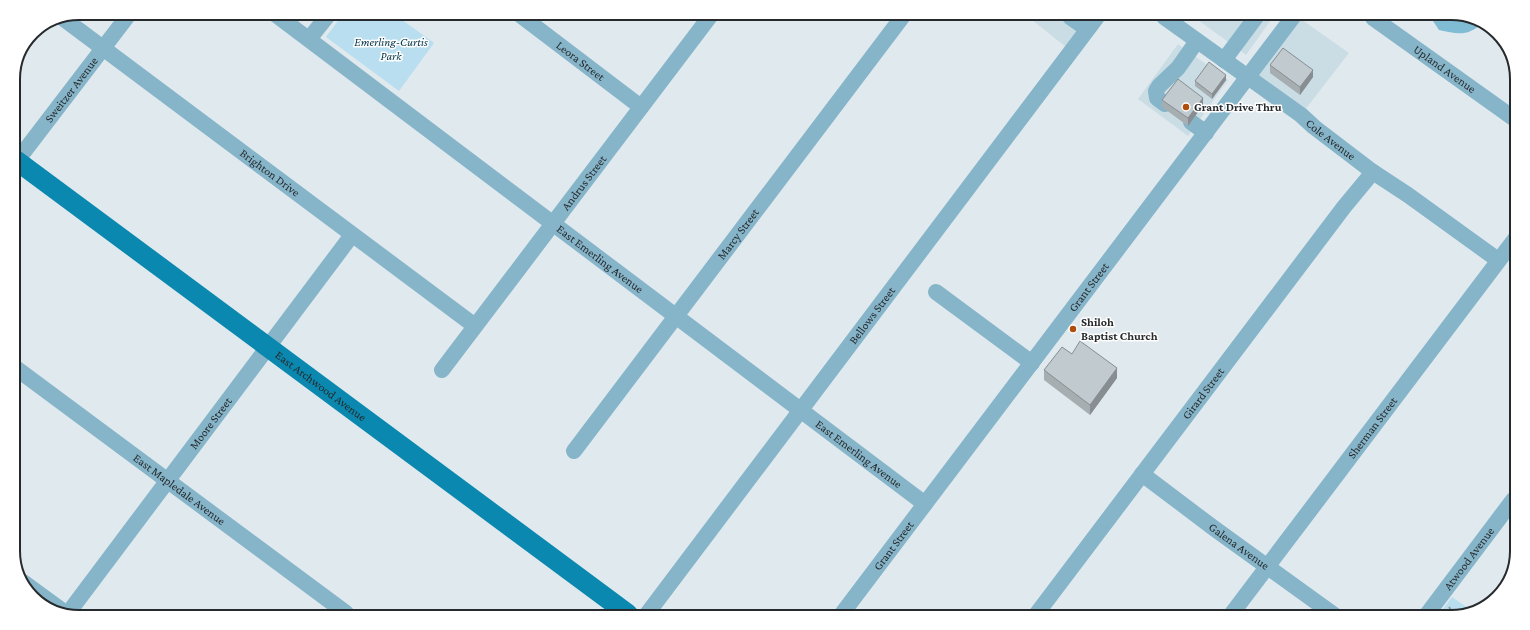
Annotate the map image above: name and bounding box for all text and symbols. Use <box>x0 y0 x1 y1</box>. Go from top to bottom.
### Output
park label: Emerling-Curtis Park <box>354 35 428 63</box>
street label: Leora Street <box>553 38 608 85</box>
street label: Upland Avenue <box>1411 42 1479 96</box>
street label: Sweitzer Avenue <box>42 54 101 125</box>
place label: Grant Drive Thru <box>1194 100 1282 114</box>
marker: Grant Drive Thru <box>1181 102 1191 112</box>
street label: Cole Avenue <box>1303 116 1358 163</box>
street label: Brighton Drive <box>237 146 302 200</box>
street label: Andrus Street <box>559 152 610 213</box>
street label: Marcy Street <box>714 205 763 262</box>
street label: East Emerling Avenue <box>554 222 646 296</box>
street label: Grant Street <box>1066 259 1113 314</box>
street label: Bellows Street <box>846 283 899 347</box>
place label: Shiloh Baptist Church <box>1081 315 1158 343</box>
marker: Shiloh Baptist Church <box>1068 324 1078 334</box>
street label: East Archwood Avenue <box>272 348 369 424</box>
street label: Girard Street <box>1179 364 1228 422</box>
street label: Sherman Street <box>1345 393 1401 461</box>
street label: Moore Street <box>187 394 235 452</box>
street label: East Emerling Avenue <box>813 417 905 491</box>
street label: East Mapledale Avenue <box>130 451 228 528</box>
street label: Grant Street <box>870 517 917 573</box>
street label: Galena Avenue <box>1206 520 1272 573</box>
street label: Atwood Avenue <box>1441 524 1497 593</box>

